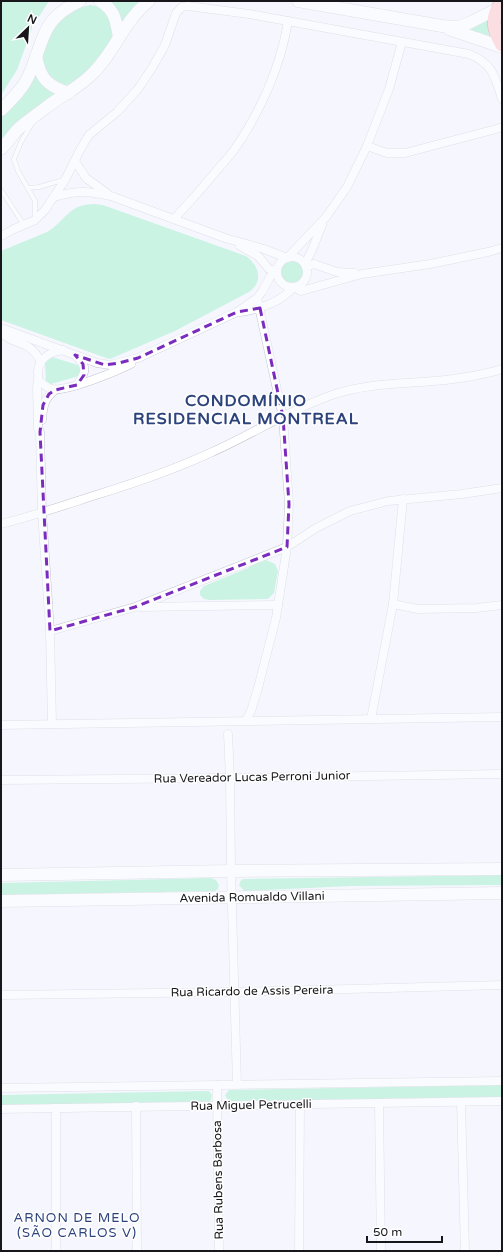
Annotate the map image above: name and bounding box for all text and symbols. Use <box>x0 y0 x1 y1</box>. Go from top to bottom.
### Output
north arrow <box>8 8 48 48</box>
text: N <box>25 12 39 27</box>
district label: CONDOMÍNIO RESIDENCIAL MONTREAL <box>133 391 359 429</box>
street label: Rua Vereador Lucas Perroni Junior <box>154 768 351 786</box>
street label: Avenida Romualdo Villani <box>179 889 325 905</box>
street label: Rua Ricardo de Assis Pereira <box>170 983 334 999</box>
street label: Rua Miguel Petrucelli <box>190 1097 312 1113</box>
street label: Rua Rubens Barbosa <box>210 1120 226 1240</box>
district label: ARNON DE MELO (SÃO CARLOS V) <box>13 1210 141 1241</box>
scale bar <box>367 1218 442 1244</box>
text: 50 m <box>373 1225 402 1239</box>

